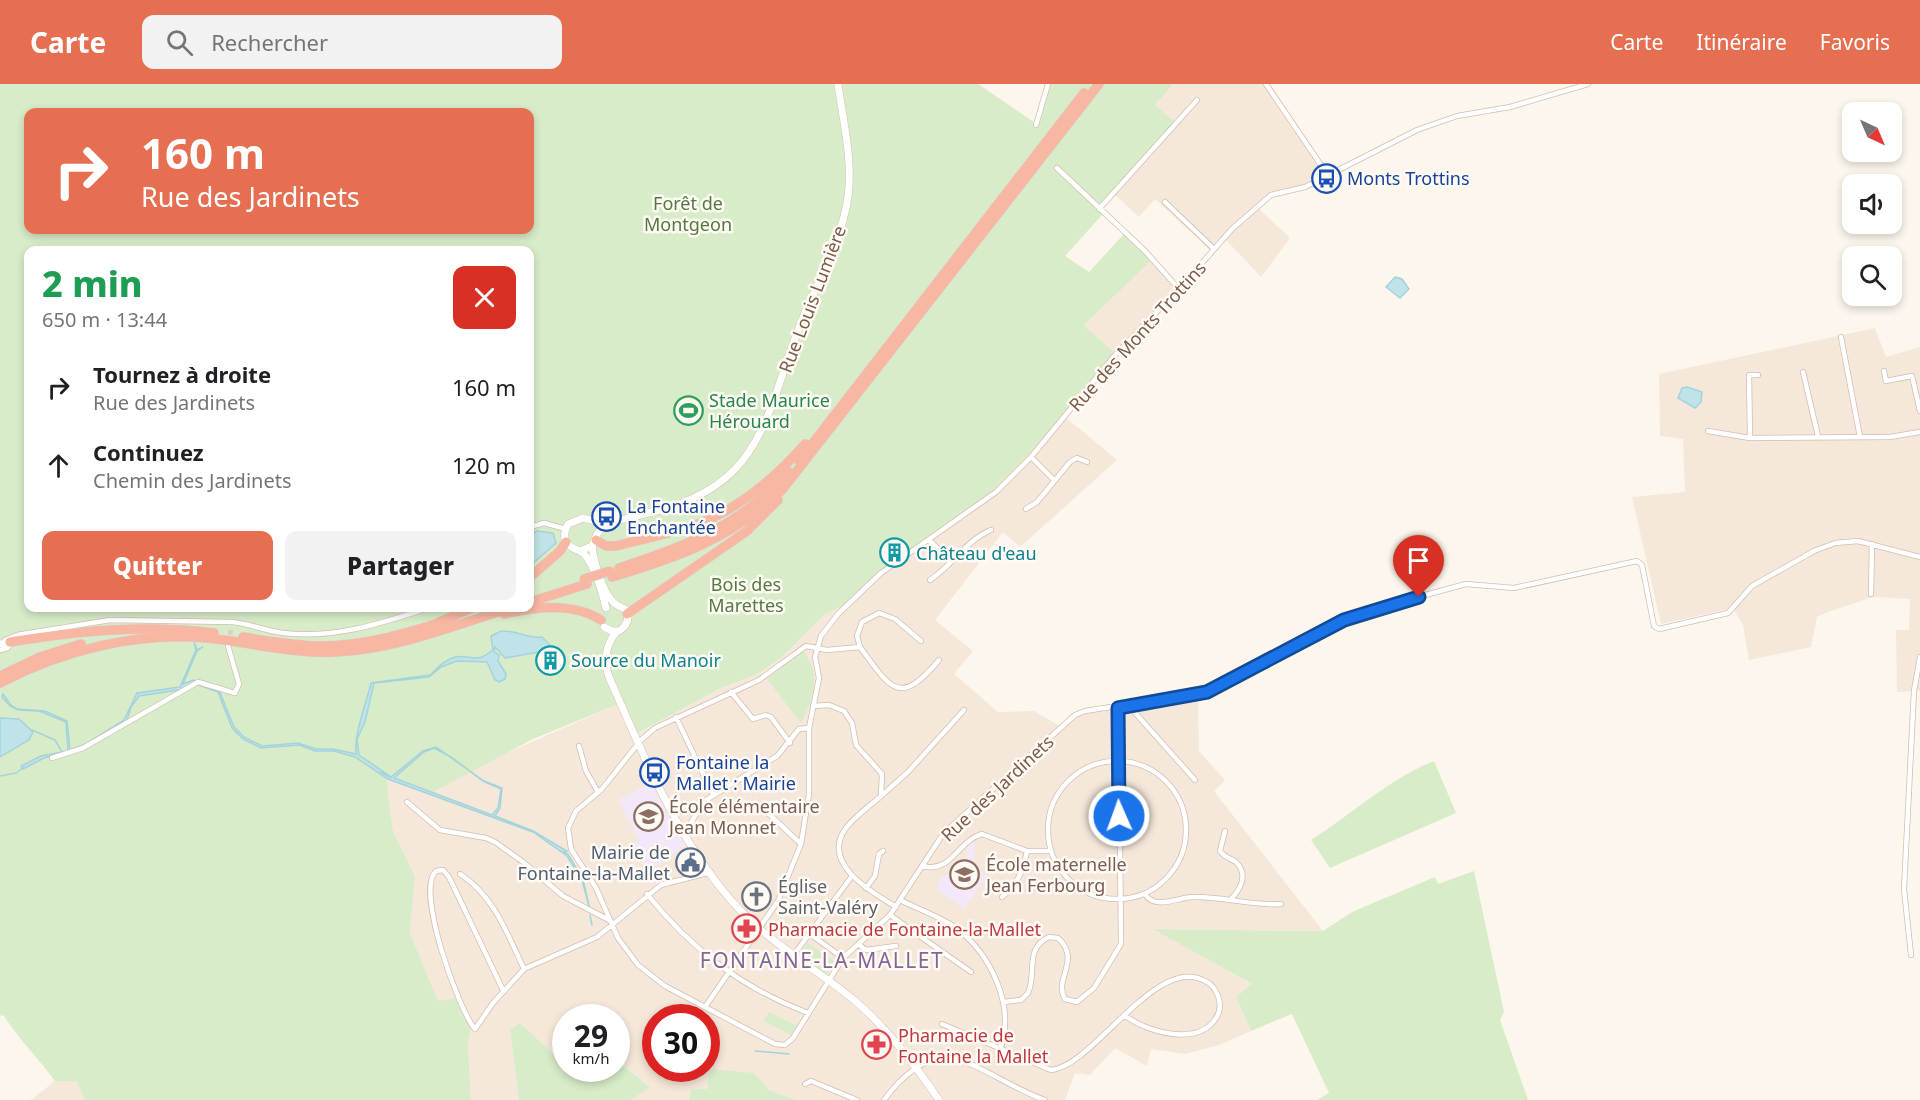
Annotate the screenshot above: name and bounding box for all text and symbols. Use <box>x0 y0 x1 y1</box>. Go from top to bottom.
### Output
search box <box>142 15 562 69</box>
text: Carte <box>30 23 106 61</box>
icon: search <box>163 26 196 59</box>
text: Rechercher <box>211 27 328 57</box>
text: Carte <box>1610 28 1663 56</box>
text: Itinéraire <box>1696 28 1787 56</box>
text: Favoris <box>1820 28 1890 56</box>
north arrow <box>1842 102 1902 162</box>
map controls <box>1842 102 1902 306</box>
text: 160 m <box>141 124 265 181</box>
icon: right <box>42 132 120 210</box>
bus stop icon: Monts Trottins <box>1310 162 1342 194</box>
place label: Monts Trottins <box>1347 166 1470 190</box>
button: sound <box>1842 174 1902 234</box>
text: Rue des Jardinets <box>141 178 360 215</box>
park label: Forêt de Montgeon <box>644 191 732 236</box>
street label: Rue Louis Lumière <box>773 222 851 376</box>
button: search <box>1842 246 1902 306</box>
street label: Rue des Monts Trottins <box>1063 256 1211 416</box>
text: 2 min <box>42 259 143 308</box>
button: close <box>453 266 516 329</box>
text: 650 m · 13:44 <box>42 306 167 333</box>
text: Tournez à droite <box>93 359 271 389</box>
icon: right <box>42 371 75 404</box>
text: 160 m <box>452 372 516 402</box>
place label: Stade Maurice Hérouard <box>709 388 830 433</box>
text: Rue des Jardinets <box>93 389 255 416</box>
sports icon: Stade Maurice Hérouard <box>672 394 704 426</box>
text: Continuez <box>93 437 204 467</box>
icon: ahead <box>42 449 75 482</box>
text: 120 m <box>452 450 516 480</box>
text: Chemin des Jardinets <box>93 467 292 494</box>
place label: La Fontaine Enchantée <box>627 494 725 539</box>
bus stop icon: La Fontaine Enchantée <box>590 500 622 532</box>
button: Quitter <box>42 531 273 600</box>
button: Partager <box>285 531 516 600</box>
pin <box>1393 535 1444 597</box>
building icon: Château d'eau <box>879 537 911 569</box>
place label: Château d'eau <box>916 541 1037 565</box>
icon: arrive <box>1402 544 1435 577</box>
park label: Bois des Marettes <box>708 572 784 617</box>
building icon: Source du Manoir <box>534 644 566 676</box>
place label: Source du Manoir <box>571 648 721 672</box>
street label: Rue des Jardinets <box>935 729 1059 847</box>
place label: Fontaine la Mallet : Mairie <box>676 750 796 795</box>
bus stop icon: Fontaine la Mallet : Mairie <box>639 756 671 788</box>
position arrow <box>1087 784 1151 848</box>
place label: École élémentaire Jean Monnet <box>667 794 820 839</box>
school or university icon: École élémentaire Jean Monnet <box>632 800 664 832</box>
place label: Mairie de Fontaine-la-Mallet <box>517 840 670 885</box>
public building icon: Mairie de Fontaine-la-Mallet <box>675 846 707 878</box>
place label: École maternelle Jean Ferbourg <box>984 852 1127 897</box>
school or university icon: École maternelle Jean Ferbourg <box>949 858 981 890</box>
place label: Église Saint-Valéry <box>778 874 879 919</box>
church icon: Église Saint-Valéry <box>741 880 773 912</box>
pharmacy icon: Pharmacie de Fontaine-la-Mallet <box>731 913 763 945</box>
place label: Pharmacie de Fontaine-la-Mallet <box>768 917 1042 941</box>
district label: FONTAINE-LA-MALLET <box>700 946 944 974</box>
speed limit sign: 30 <box>642 1004 720 1082</box>
text: 29 <box>574 1015 608 1056</box>
place label: Pharmacie de Fontaine la Mallet <box>898 1023 1049 1068</box>
pharmacy icon: Pharmacie de Fontaine la Mallet <box>861 1029 893 1061</box>
text: km/h <box>573 1048 609 1068</box>

